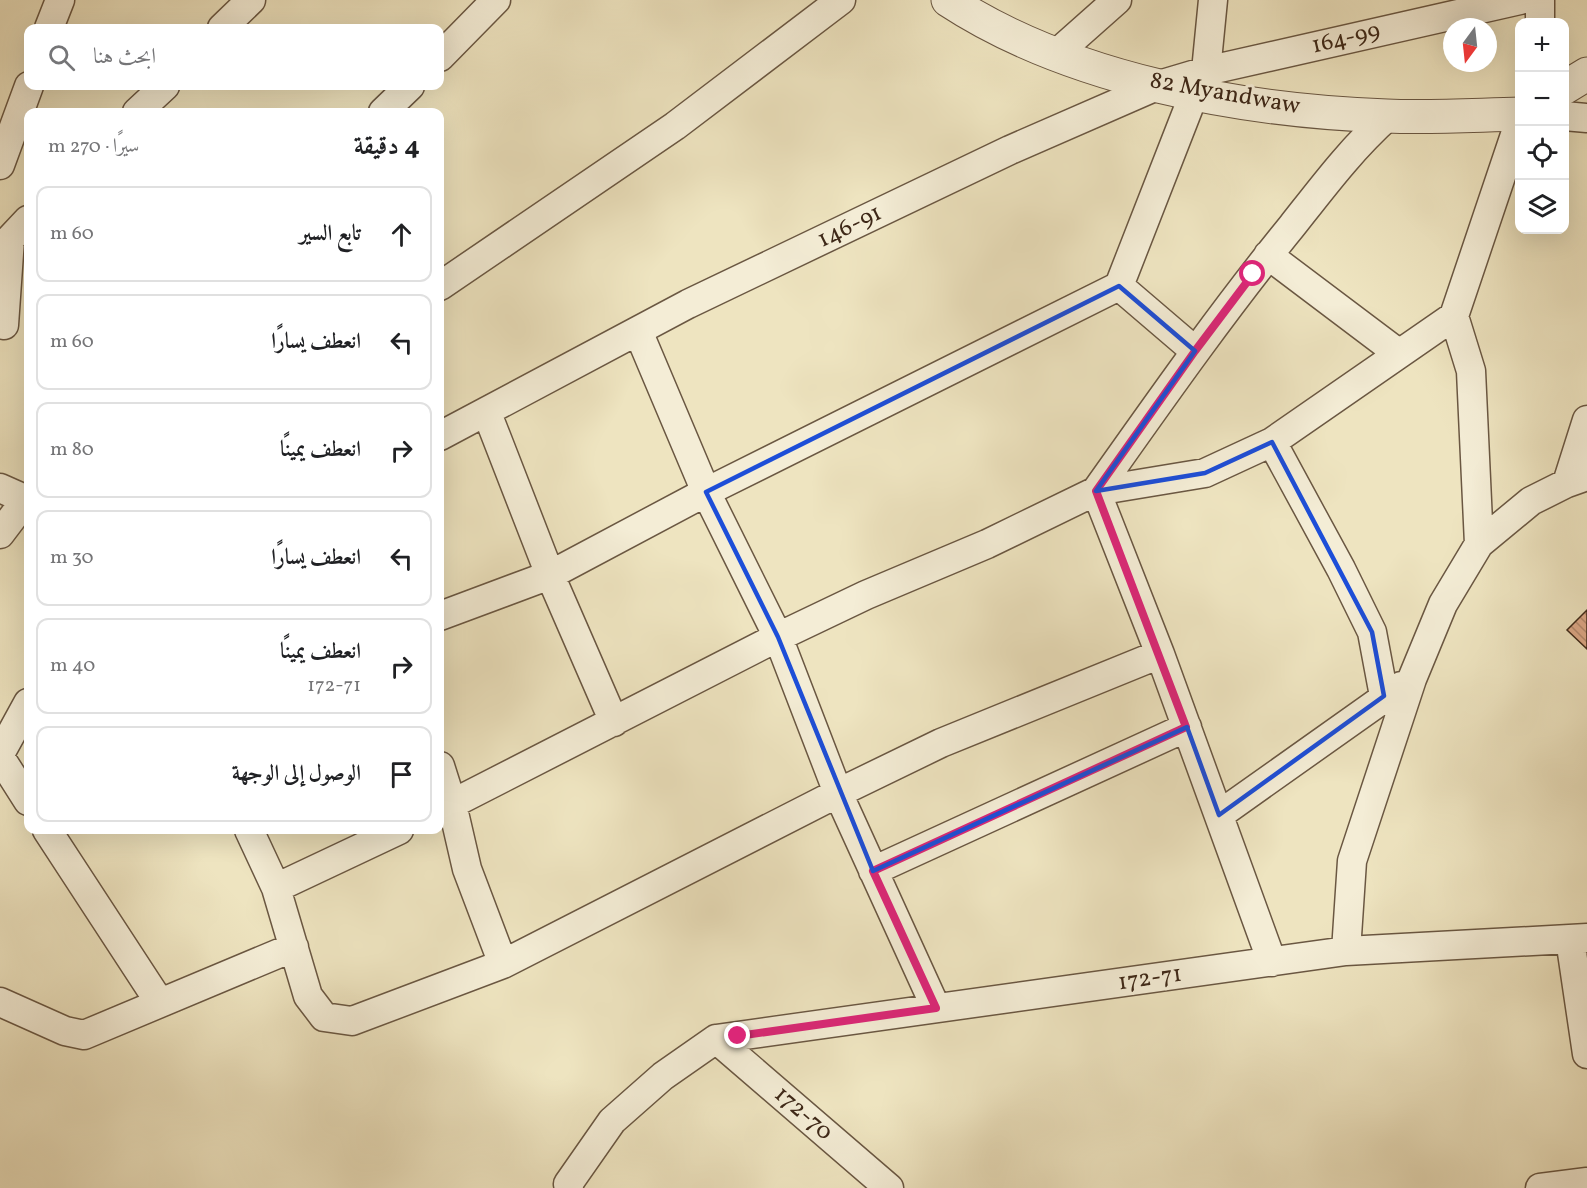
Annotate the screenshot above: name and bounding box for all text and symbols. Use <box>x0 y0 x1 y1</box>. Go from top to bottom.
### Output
street label: 164-99 <box>1308 15 1384 63</box>
north arrow <box>1443 18 1497 72</box>
map controls <box>1515 18 1569 234</box>
button: + <box>1515 18 1569 72</box>
search box <box>24 24 444 90</box>
icon: search <box>45 41 78 74</box>
text: ابحث هنا <box>93 42 156 73</box>
street label: 82 Myandwaw <box>1147 64 1303 124</box>
button: − <box>1515 72 1569 126</box>
button: locate <box>1515 126 1569 180</box>
text: 4 دقيقة <box>354 129 420 165</box>
text: سيرًا · 270 m <box>48 133 139 161</box>
button: layers <box>1515 180 1569 234</box>
street label: 146-91 <box>812 197 888 257</box>
icon: ahead <box>385 218 418 251</box>
text: تابع السير <box>299 219 361 250</box>
text: 60 m <box>50 220 94 248</box>
route start <box>1239 260 1265 286</box>
icon: left <box>385 326 418 359</box>
text: انعطف يسارًا <box>271 327 361 358</box>
text: 60 m <box>50 328 94 356</box>
icon: right <box>385 434 418 467</box>
text: انعطف يمينًا <box>280 435 361 466</box>
text: 80 m <box>50 436 94 464</box>
icon: left <box>385 542 418 575</box>
text: انعطف يسارًا <box>271 543 361 574</box>
text: 30 m <box>50 544 94 572</box>
text: انعطف يمينًا <box>280 637 361 668</box>
icon: right <box>385 650 418 683</box>
text: 40 m <box>50 652 95 680</box>
text: 172-71 <box>307 672 361 700</box>
icon: arrive <box>385 758 418 791</box>
text: الوصول إلى الوجهة <box>232 759 361 790</box>
street label: 172-71 <box>1116 958 1184 1000</box>
route end <box>724 1022 750 1048</box>
street label: 172-70 <box>766 1079 840 1149</box>

